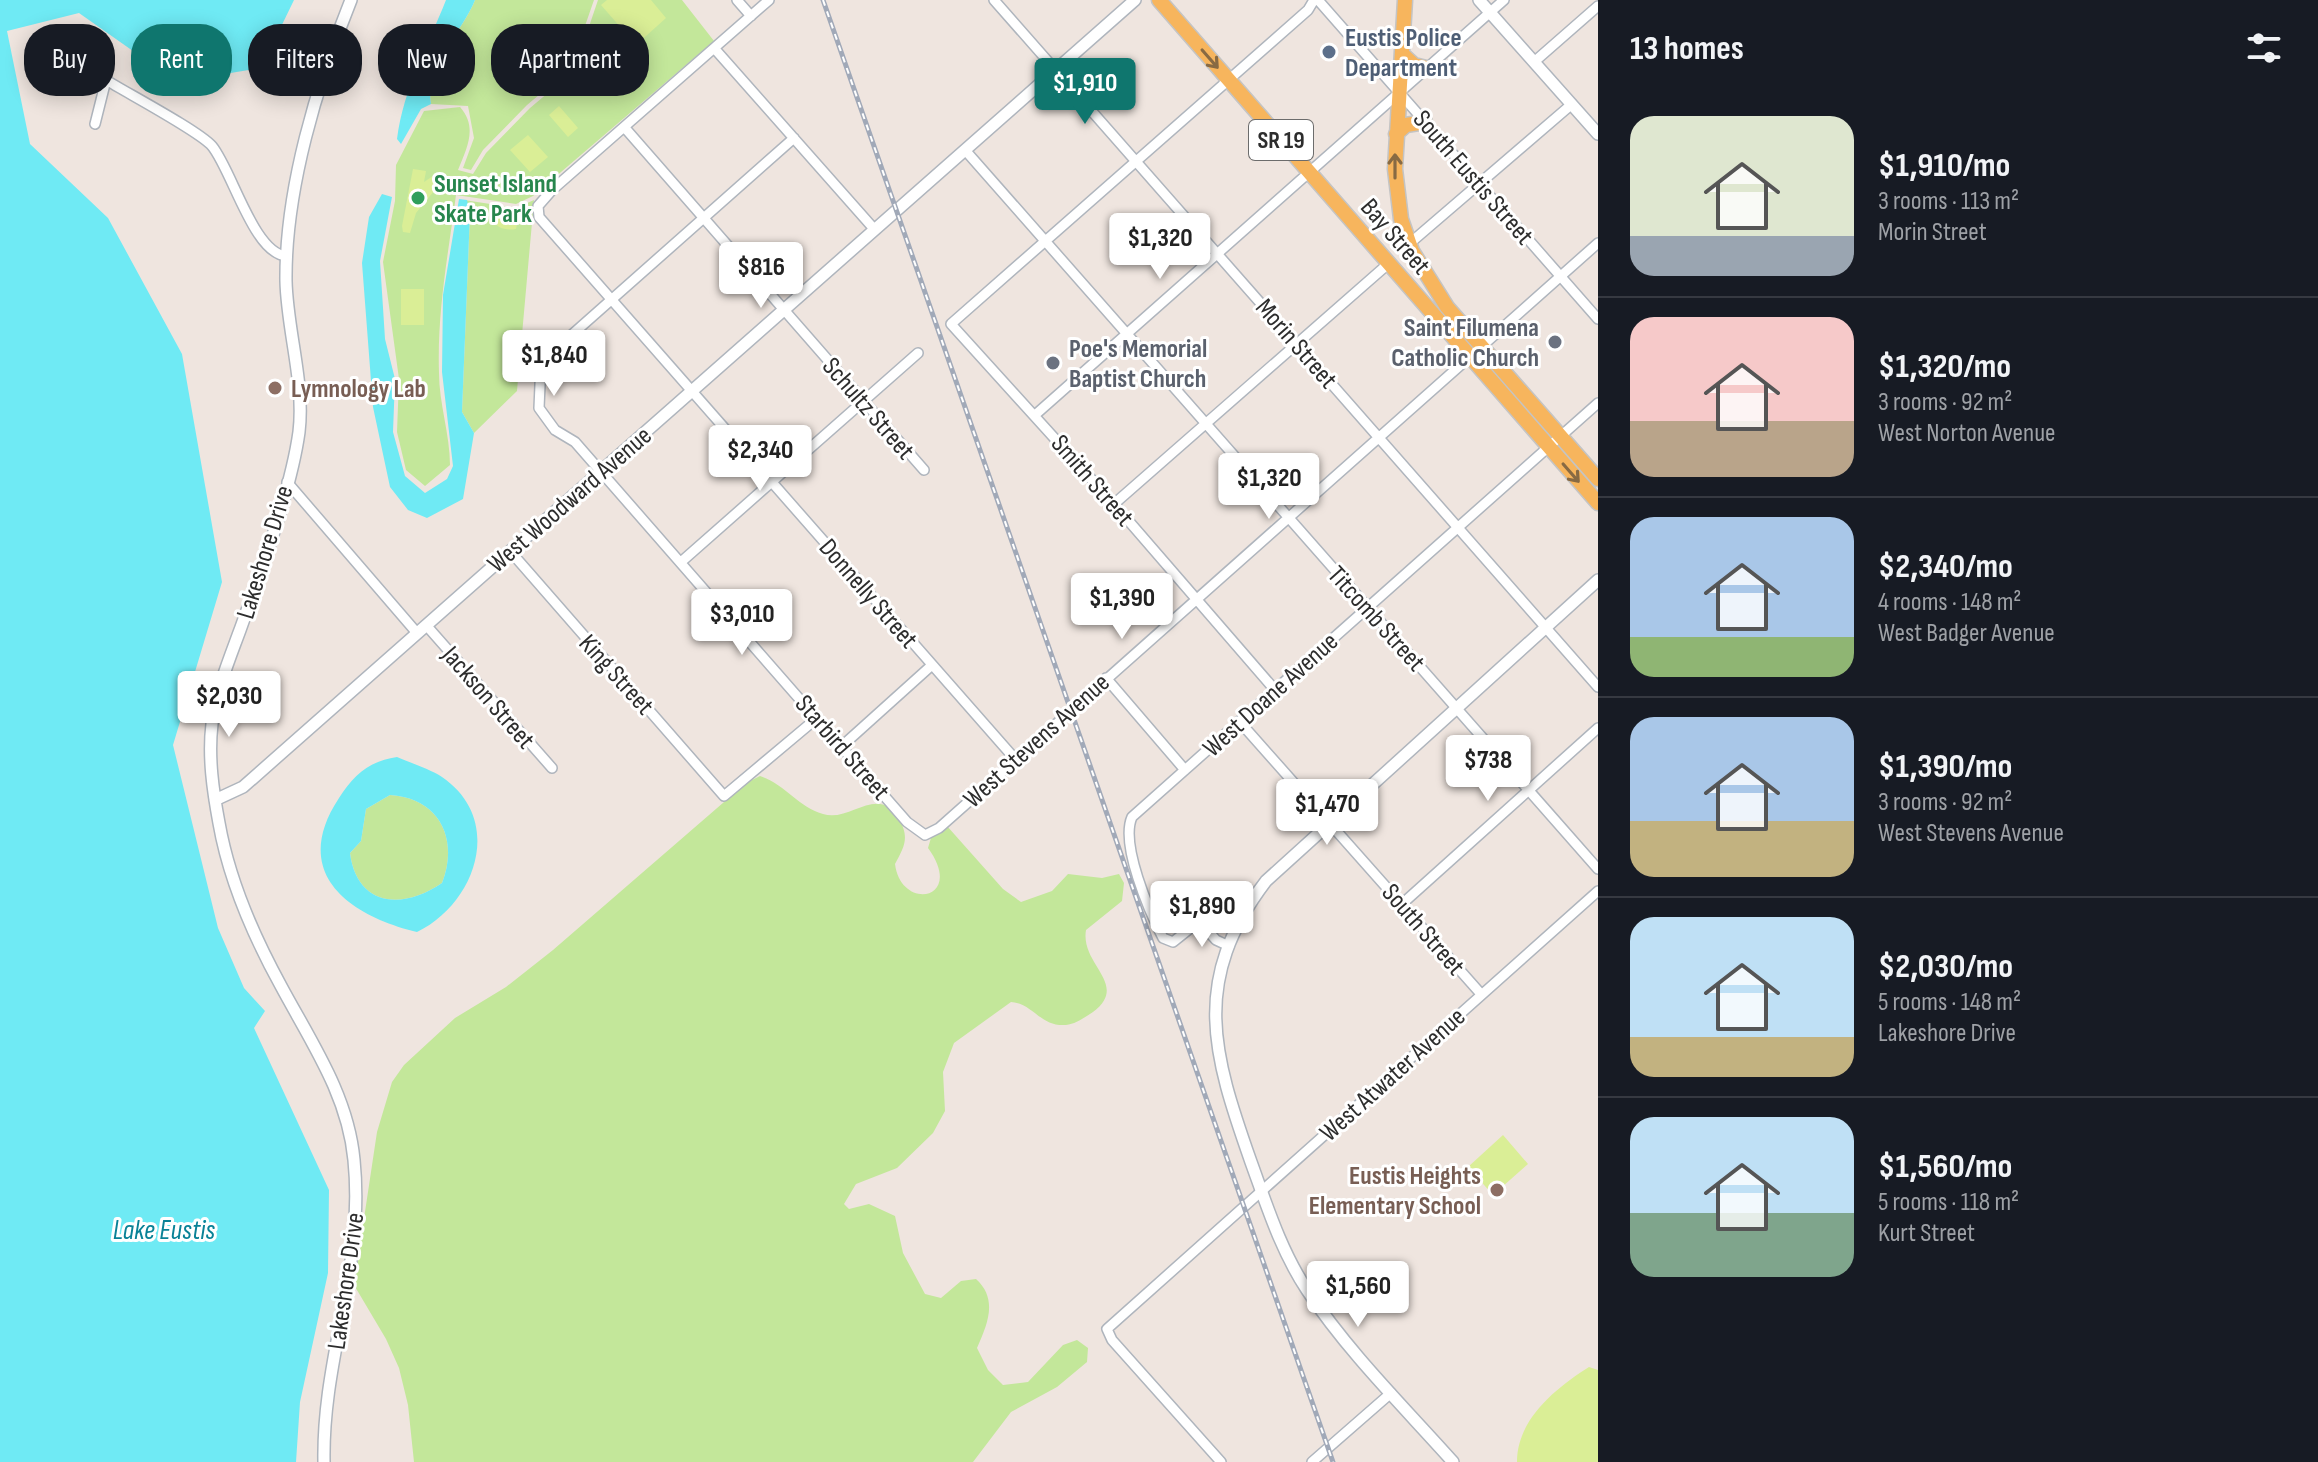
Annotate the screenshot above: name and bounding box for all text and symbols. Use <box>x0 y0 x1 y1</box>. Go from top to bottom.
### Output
place label: Eustis Police Department <box>1345 23 1462 84</box>
chip: Buy <box>24 24 115 96</box>
chip: Rent <box>131 24 232 96</box>
chip: Filters <box>248 24 362 96</box>
chip: New <box>378 24 475 96</box>
chip: Apartment <box>491 24 649 96</box>
icon: filters <box>2242 26 2286 70</box>
text: 13 homes <box>1630 28 1744 69</box>
marker: Eustis Police Department <box>1320 43 1338 61</box>
one-way arrow <box>1201 48 1219 68</box>
pin: $1,910 <box>1020 58 1150 126</box>
text: $1,910 <box>1053 68 1117 99</box>
street label: South Eustis Street <box>1406 104 1540 252</box>
road number: SR 19 <box>1249 120 1313 160</box>
text: $1,910/mo <box>1878 145 2010 186</box>
icon: home <box>1694 148 1790 244</box>
one-way arrow <box>1387 153 1403 180</box>
place label: Sunset Island Skate Park <box>434 169 557 230</box>
text: 3 rooms · 113 m² <box>1878 186 2019 217</box>
marker: Sunset Island Skate Park <box>409 189 427 207</box>
street label: Bay Street <box>1353 193 1436 281</box>
pin: $1,320 <box>1095 213 1225 281</box>
text: Morin Street <box>1878 217 1987 248</box>
text: $1,320 <box>1127 223 1193 254</box>
pin: $816 <box>714 242 808 310</box>
text: $816 <box>737 252 785 283</box>
street label: Morin Street <box>1249 293 1343 395</box>
place label: Saint Filumena Catholic Church <box>1391 313 1539 374</box>
pin: $1,840 <box>489 330 619 398</box>
marker: Saint Filumena Catholic Church <box>1546 333 1564 351</box>
place label: Poe's Memorial Baptist Church <box>1069 334 1207 395</box>
text: $1,840 <box>520 340 588 371</box>
text: $1,320/mo <box>1878 346 2011 387</box>
icon: home <box>1694 349 1790 445</box>
street label: Schultz Street <box>815 352 921 466</box>
marker: Poe's Memorial Baptist Church <box>1044 354 1062 372</box>
place label: Lymnology Lab <box>291 374 426 405</box>
marker: Lymnology Lab <box>266 379 284 397</box>
text: 3 rooms · 92 m² <box>1878 387 2012 418</box>
text: West Norton Avenue <box>1878 418 2056 449</box>
street label: West Woodward Avenue <box>482 421 658 580</box>
pin: $2,340 <box>695 425 825 493</box>
street label: Smith Street <box>1044 429 1140 533</box>
text: $2,340 <box>727 435 793 466</box>
pin: $1,320 <box>1204 453 1334 521</box>
one-way arrow <box>1562 462 1580 482</box>
text: $1,320 <box>1236 463 1302 494</box>
street label: Lakeshore Drive <box>230 482 300 623</box>
street label: Donnelly Street <box>812 533 924 655</box>
text: $2,340/mo <box>1878 546 2013 587</box>
icon: home <box>1694 549 1790 645</box>
street label: Titcomb Street <box>1321 560 1431 678</box>
pin: $1,390 <box>1057 573 1187 641</box>
text: $1,390 <box>1089 583 1155 614</box>
text: 4 rooms · 148 m² <box>1878 587 2021 618</box>
pin: $3,010 <box>677 589 807 657</box>
text: $3,010 <box>709 599 775 630</box>
text: West Badger Avenue <box>1878 618 2055 649</box>
street label: West Doane Avenue <box>1197 626 1345 764</box>
street label: King Street <box>572 629 660 722</box>
street label: Jackson Street <box>434 640 541 756</box>
street label: West Stevens Avenue <box>958 667 1116 815</box>
pin: $2,030 <box>164 671 294 739</box>
text: $2,030 <box>196 681 262 712</box>
street label: Starbird Street <box>788 689 896 807</box>
pin: $738 <box>1441 735 1535 803</box>
text: $738 <box>1464 745 1512 776</box>
text: $1,390/mo <box>1878 746 2012 787</box>
icon: home <box>1694 749 1790 845</box>
pin: $1,470 <box>1262 779 1392 847</box>
text: 3 rooms · 92 m² <box>1878 787 2012 818</box>
text: $1,470 <box>1294 789 1360 820</box>
text: West Stevens Avenue <box>1878 818 2064 849</box>
street label: South Street <box>1375 878 1471 982</box>
pin: $1,890 <box>1137 881 1267 949</box>
text: $1,890 <box>1168 891 1236 922</box>
text: $2,030/mo <box>1878 946 2013 987</box>
icon: home <box>1694 949 1790 1045</box>
text: 5 rooms · 148 m² <box>1878 987 2021 1018</box>
street label: West Atwater Avenue <box>1314 1002 1472 1149</box>
text: Lakeshore Drive <box>1878 1018 2016 1049</box>
text: $1,560/mo <box>1878 1146 2012 1187</box>
icon: home <box>1694 1149 1790 1245</box>
place label: Eustis Heights Elementary School <box>1309 1161 1481 1222</box>
marker: Eustis Heights Elementary School <box>1488 1181 1506 1199</box>
text: 5 rooms · 118 m² <box>1878 1187 2019 1218</box>
street label: Lakeshore Drive <box>322 1211 371 1352</box>
water label: Lake Eustis <box>113 1214 215 1247</box>
text: Kurt Street <box>1878 1218 1975 1249</box>
pin: $1,560 <box>1293 1261 1423 1329</box>
text: $1,560 <box>1325 1271 1391 1302</box>

